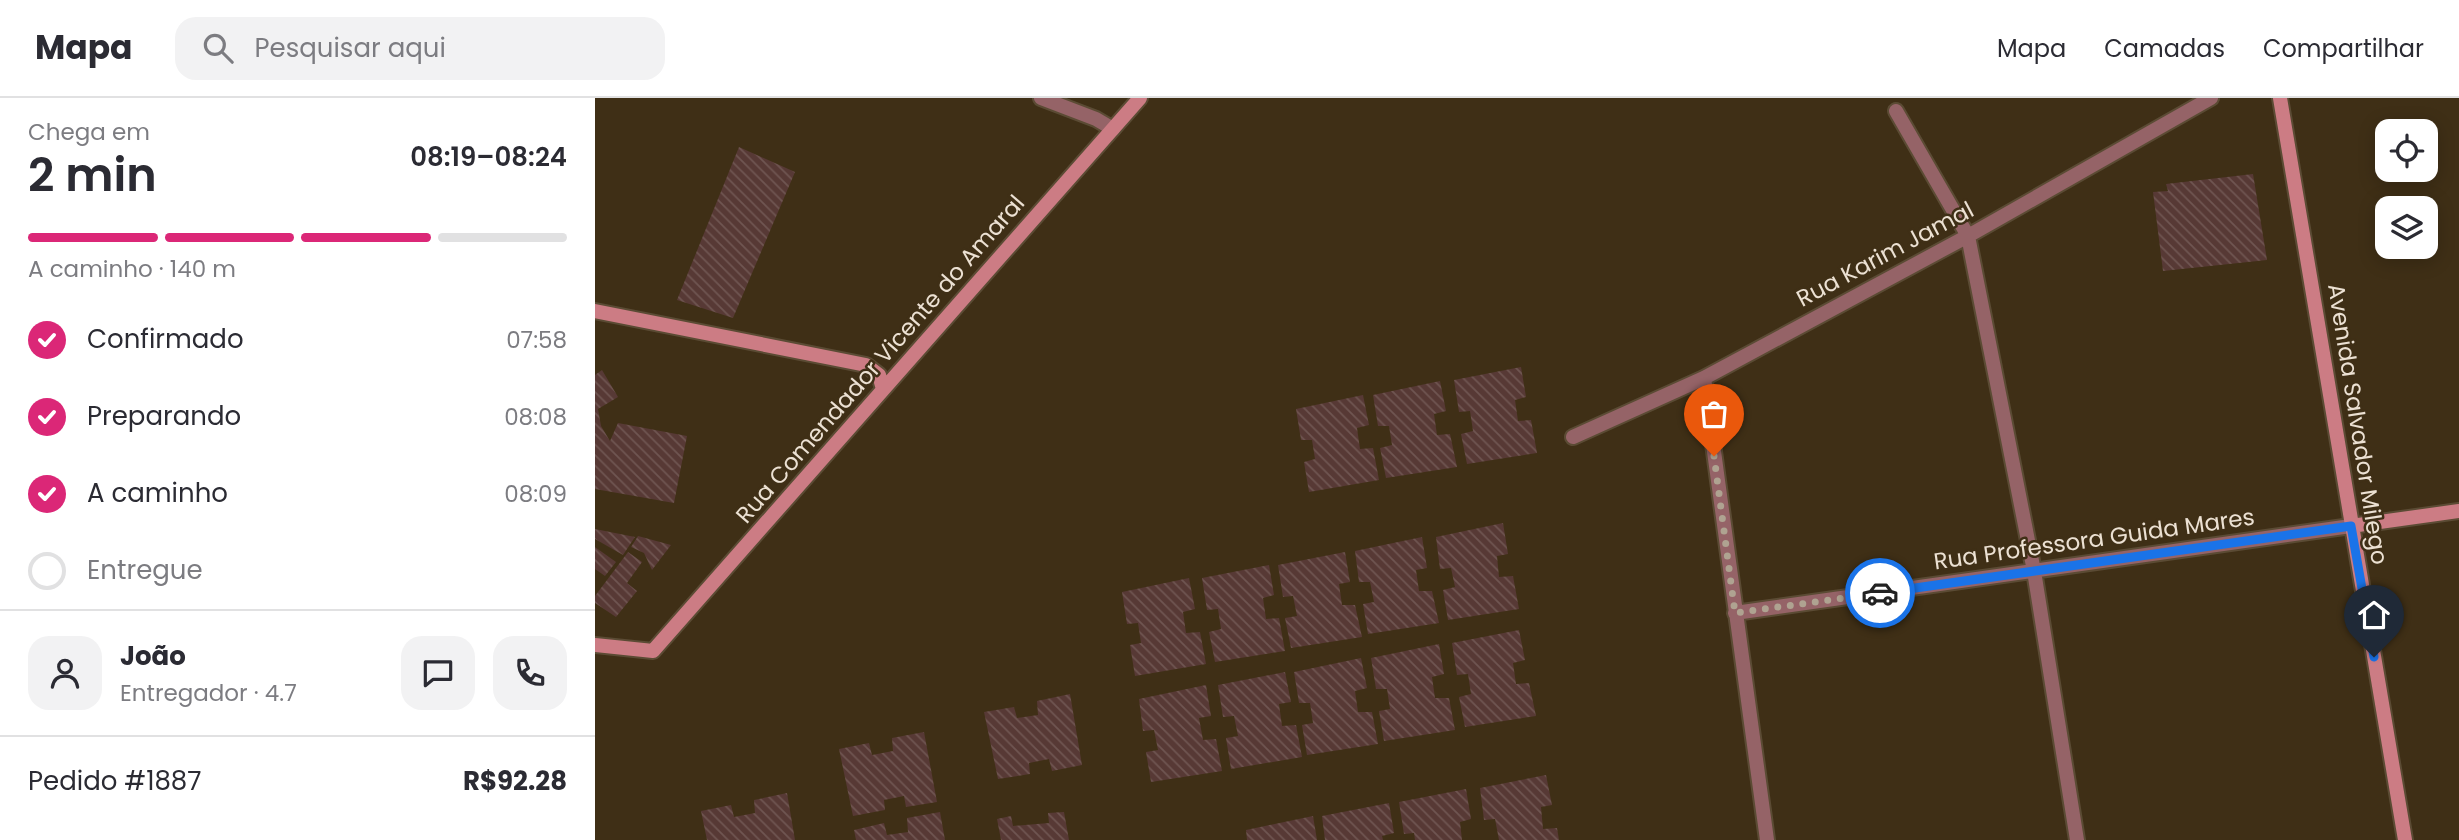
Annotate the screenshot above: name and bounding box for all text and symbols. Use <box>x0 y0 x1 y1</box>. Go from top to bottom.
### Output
search box <box>175 17 665 80</box>
text: Mapa <box>35 24 133 71</box>
icon: search <box>199 29 237 67</box>
text: Pesquisar aqui <box>255 30 446 66</box>
text: Mapa <box>1997 32 2066 65</box>
text: Camadas <box>2104 32 2225 65</box>
text: Compartilhar <box>2263 32 2424 65</box>
text: Chega em <box>28 116 150 148</box>
map controls <box>2375 119 2438 259</box>
button: locate <box>2375 119 2438 182</box>
text: 08:19–08:24 <box>410 139 567 175</box>
text: 2 min <box>28 143 157 207</box>
street label: Rua Comendador Vicente do Amaral <box>728 188 1032 530</box>
street label: Rua Karim Jamal <box>1791 194 1979 314</box>
button: layers <box>2375 196 2438 259</box>
text: A caminho · 140 m <box>28 253 236 285</box>
street label: Avenida Salvador Milego <box>2320 281 2396 567</box>
icon: check <box>28 321 66 359</box>
text: Confirmado <box>87 321 244 357</box>
text: 07:58 <box>506 324 567 356</box>
pin <box>1684 384 1744 456</box>
icon: bag <box>1695 395 1733 433</box>
icon: check <box>28 398 66 436</box>
text: Preparando <box>87 398 241 434</box>
text: 08:08 <box>504 401 567 433</box>
icon: check <box>28 475 66 513</box>
text: A caminho <box>87 475 228 511</box>
text: 08:09 <box>504 478 567 510</box>
street label: Rua Professora Guida Mares <box>1932 501 2256 577</box>
text: Entregue <box>87 552 203 588</box>
courier <box>1845 558 1915 628</box>
icon: car <box>1861 574 1899 612</box>
pin <box>2344 585 2404 657</box>
icon: home <box>2355 596 2393 634</box>
button: person <box>28 636 102 710</box>
button: chat <box>401 636 475 710</box>
button: phone <box>493 636 567 710</box>
text: João <box>120 638 186 674</box>
text: Entregador · 4.7 <box>120 677 297 709</box>
text: Pedido #1887 <box>28 763 201 799</box>
text: R$92.28 <box>463 763 567 799</box>

